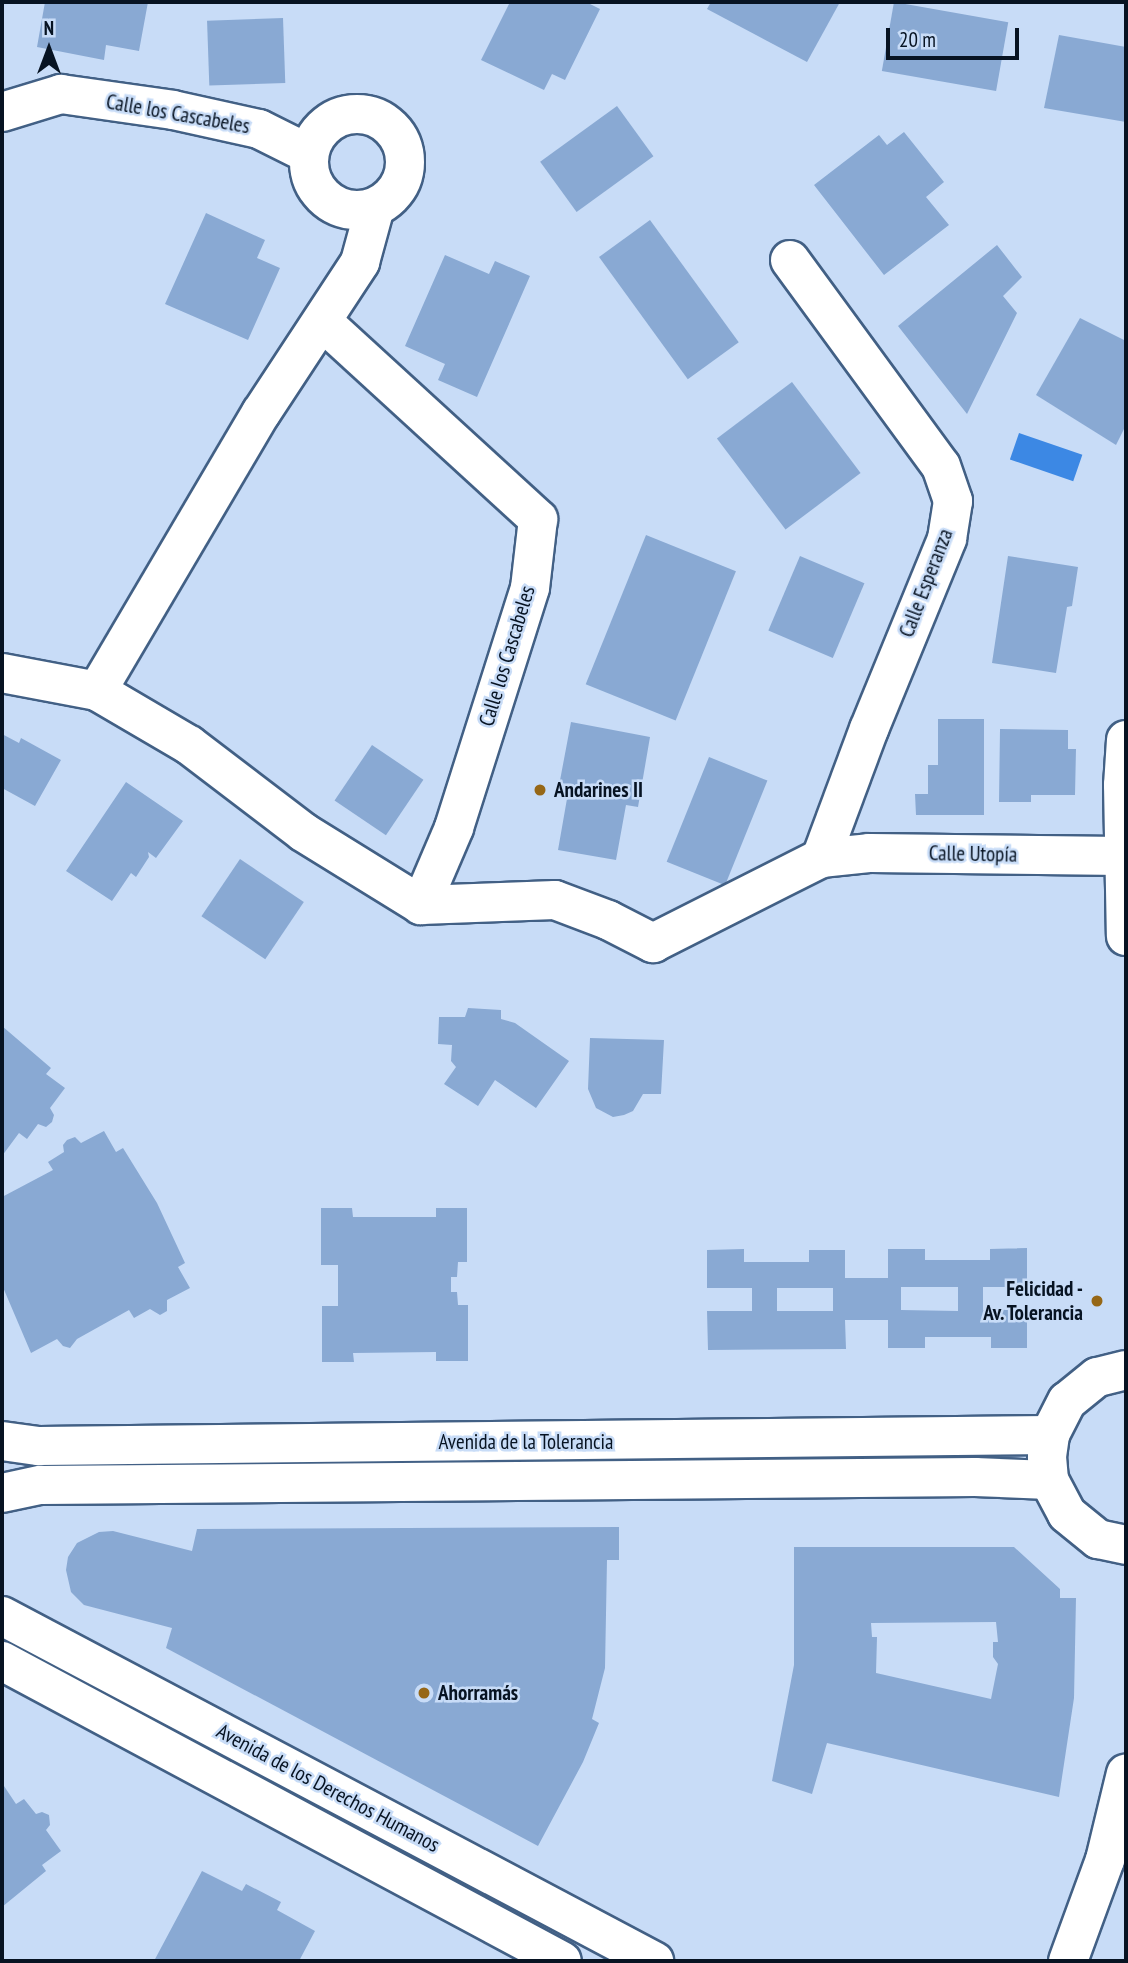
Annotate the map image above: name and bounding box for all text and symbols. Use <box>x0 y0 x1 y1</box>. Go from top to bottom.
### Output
north arrow <box>14 14 84 84</box>
scale bar <box>890 14 1023 58</box>
text: N <box>44 16 54 40</box>
text: 20 m <box>899 26 936 53</box>
street label: Calle los Cascabeles <box>104 89 252 139</box>
street label: Calle Esperanza <box>894 525 958 641</box>
street label: Calle los Cascabeles <box>474 583 540 729</box>
place label: Andarines II <box>554 777 643 803</box>
marker: Andarines II <box>532 782 548 798</box>
street label: Calle Utopía <box>929 841 1017 867</box>
place label: Felicidad - Av. Tolerancia <box>981 1276 1083 1326</box>
marker: Felicidad - Av. Tolerancia <box>1089 1293 1105 1309</box>
street label: Avenida de la Tolerancia <box>438 1429 614 1455</box>
place label: Ahorramás <box>438 1680 518 1706</box>
marker: Ahorramás <box>416 1685 432 1701</box>
street label: Avenida de los Derechos Humanos <box>212 1719 444 1857</box>

